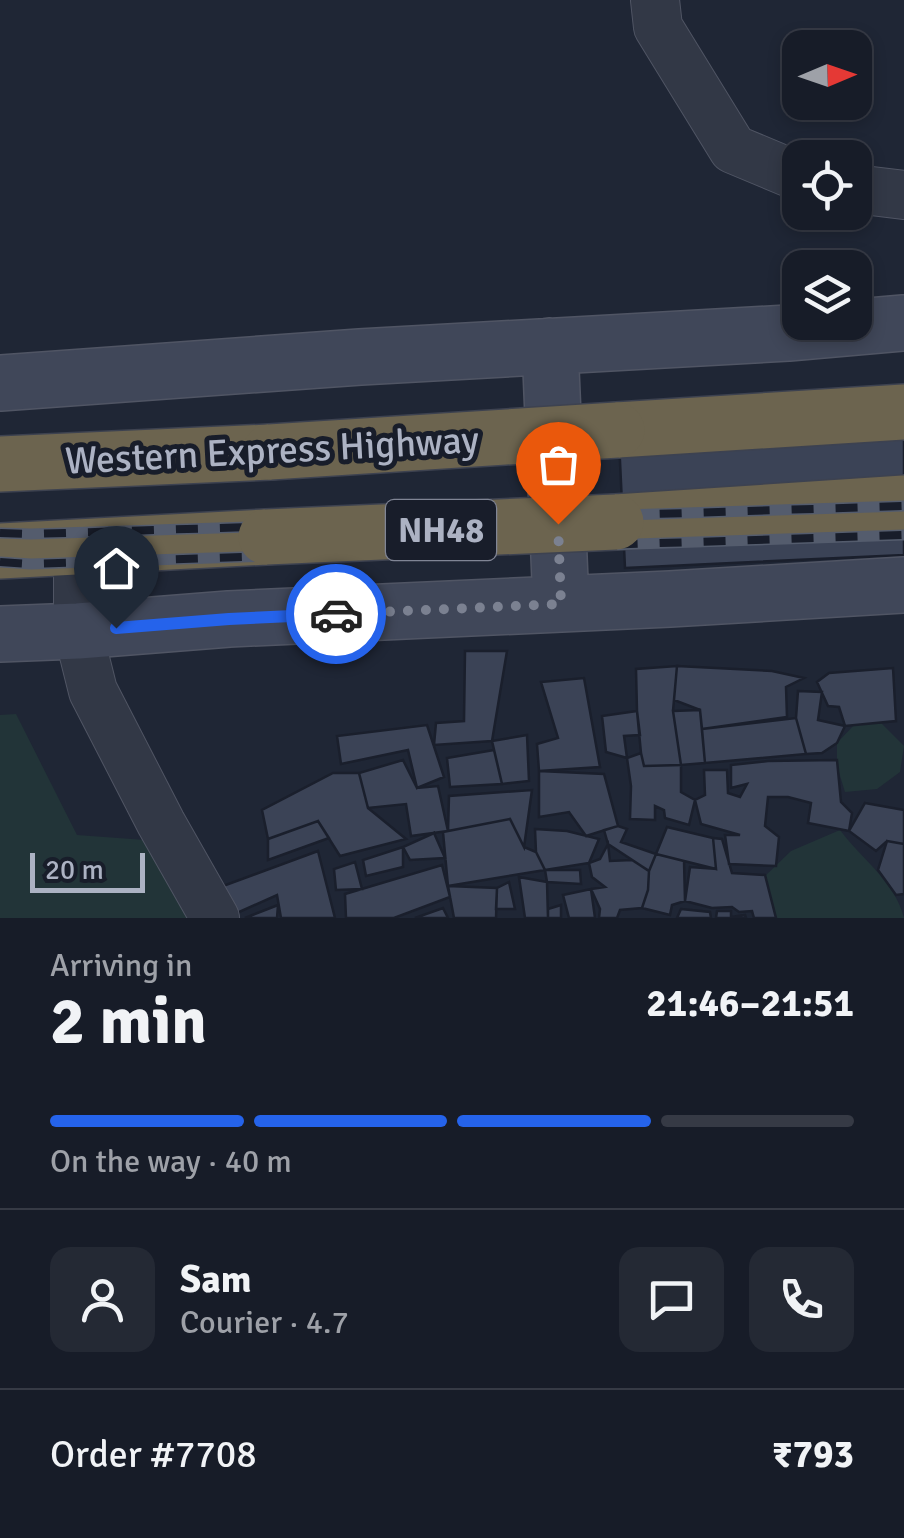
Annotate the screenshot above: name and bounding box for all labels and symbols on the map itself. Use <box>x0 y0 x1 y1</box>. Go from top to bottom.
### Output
north arrow <box>782 30 872 120</box>
street label: Western Express Highway <box>64 416 480 485</box>
pin <box>516 422 601 525</box>
road number: NH48 <box>386 500 496 560</box>
pin <box>74 526 159 629</box>
courier <box>286 564 386 664</box>
scale bar <box>30 848 145 893</box>

